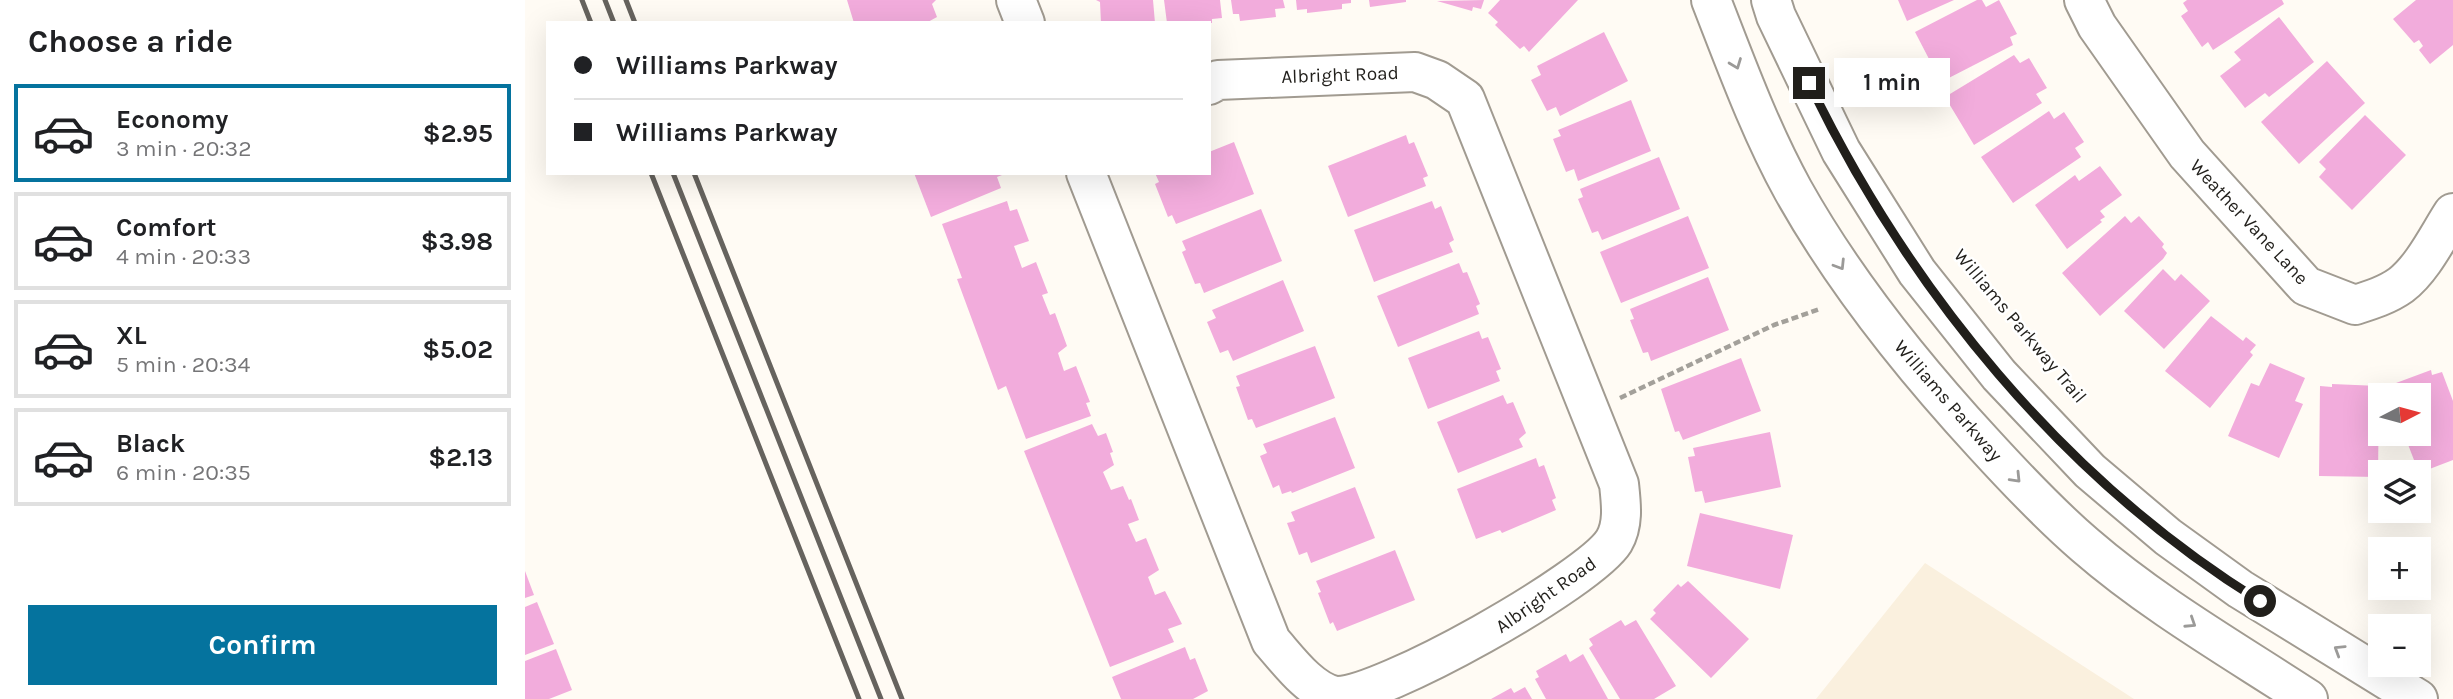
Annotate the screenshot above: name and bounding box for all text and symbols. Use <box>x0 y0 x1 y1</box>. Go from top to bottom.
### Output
text: Choose a ride <box>28 23 233 60</box>
text: Williams Parkway <box>616 50 838 81</box>
one-way arrow <box>1728 57 1742 69</box>
callout: 1 min <box>1833 58 1949 108</box>
street label: Albright Road <box>1281 62 1399 88</box>
route end <box>1793 67 1825 99</box>
text: 1 min <box>1863 69 1921 96</box>
icon: car <box>32 102 95 165</box>
text: Economy <box>116 104 228 135</box>
text: Williams Parkway <box>616 117 838 148</box>
text: $2.95 <box>423 118 493 149</box>
text: 3 min · 20:32 <box>116 135 252 162</box>
street label: Weather Vane Lane <box>2185 155 2313 289</box>
icon: car <box>32 210 95 273</box>
text: Comfort <box>116 212 217 243</box>
text: $3.98 <box>421 226 493 257</box>
text: 4 min · 20:33 <box>116 243 251 270</box>
street label: Williams Parkway Trail <box>1949 244 2091 408</box>
one-way arrow <box>1832 258 1845 271</box>
icon: car <box>32 318 95 381</box>
text: XL <box>116 320 147 351</box>
text: $5.02 <box>422 334 493 365</box>
street label: Williams Parkway <box>1889 336 2007 466</box>
text: 5 min · 20:34 <box>116 351 250 378</box>
north arrow <box>2368 383 2431 446</box>
map controls <box>2368 383 2431 677</box>
icon: car <box>32 426 95 489</box>
text: Black <box>116 428 185 459</box>
text: $2.13 <box>428 442 493 473</box>
text: 6 min · 20:35 <box>116 459 251 486</box>
button: layers <box>2368 460 2431 523</box>
one-way arrow <box>2008 470 2020 482</box>
button: + <box>2368 537 2431 600</box>
street label: Albright Road <box>1492 552 1600 638</box>
route start <box>2244 585 2276 617</box>
button: Confirm <box>28 605 497 685</box>
one-way arrow <box>2183 614 2196 627</box>
button: − <box>2368 614 2431 677</box>
one-way arrow <box>2334 646 2347 659</box>

